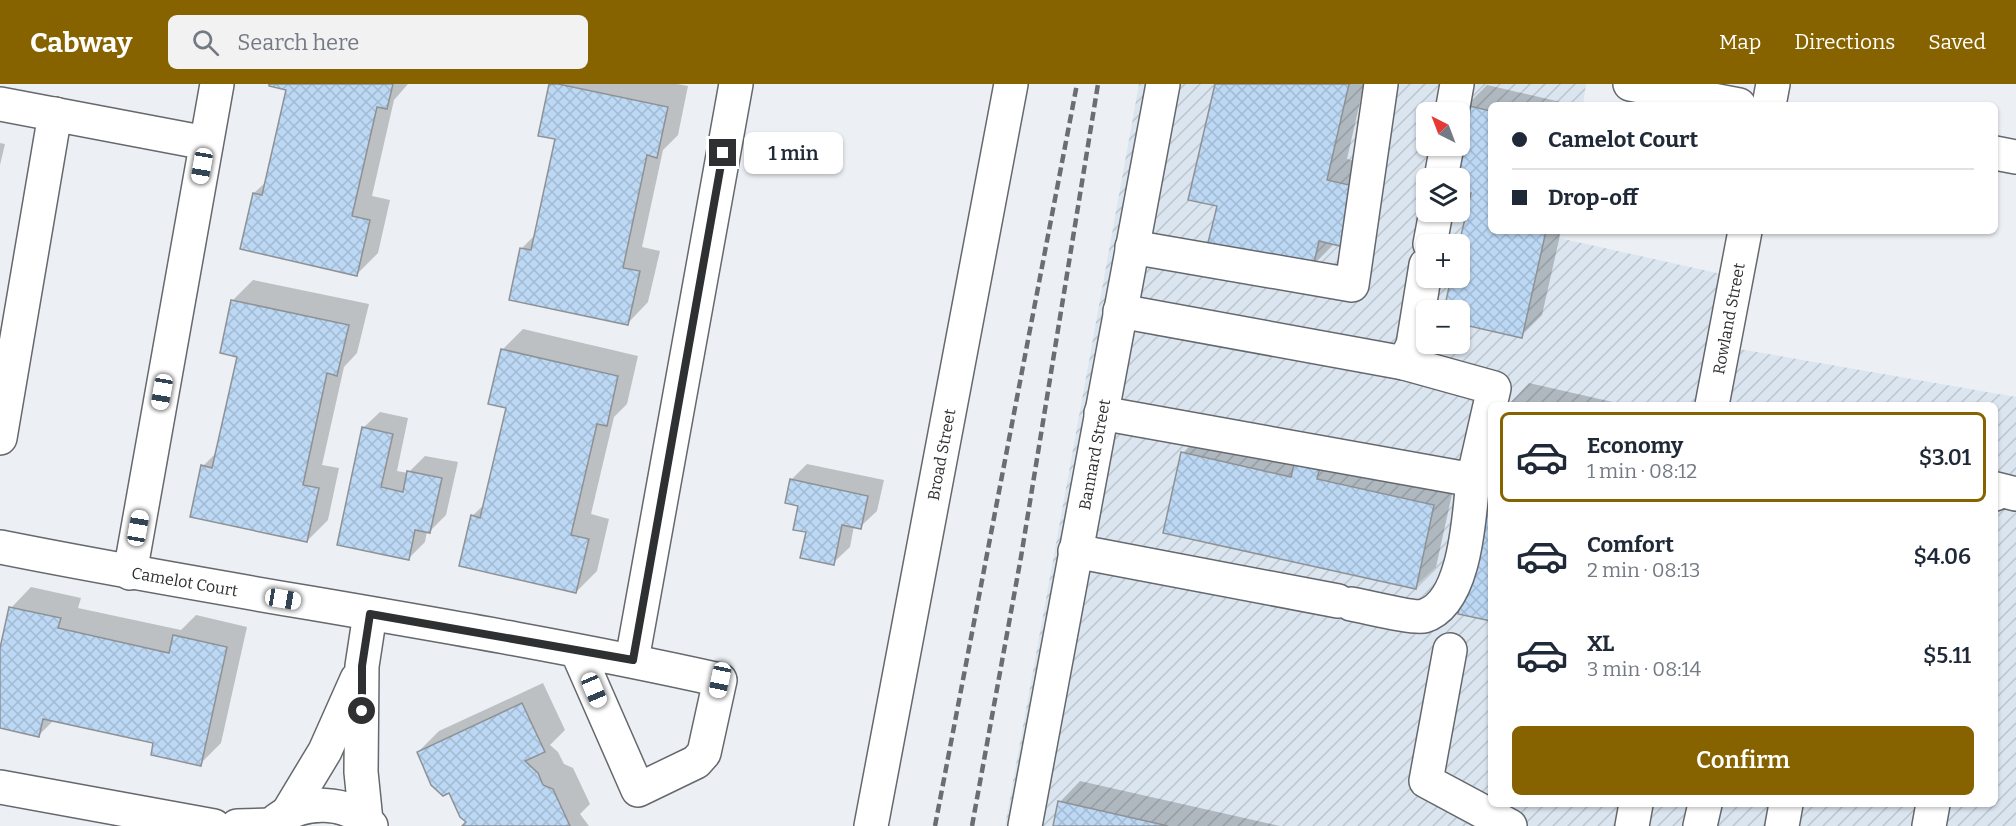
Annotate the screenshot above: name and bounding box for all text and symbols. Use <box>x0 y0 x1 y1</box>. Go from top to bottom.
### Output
search box <box>168 15 588 69</box>
text: Cabway <box>30 26 132 59</box>
icon: search <box>189 26 222 59</box>
text: Search here <box>237 29 359 56</box>
text: Map <box>1719 29 1761 55</box>
text: Directions <box>1794 29 1895 55</box>
text: Saved <box>1928 29 1986 55</box>
north arrow <box>1416 102 1470 156</box>
map controls <box>1416 102 1470 354</box>
text: Camelot Court <box>1548 126 1698 153</box>
callout: 1 min <box>744 132 843 174</box>
route end <box>709 139 736 166</box>
text: 1 min <box>768 141 819 165</box>
car <box>190 147 214 185</box>
button: layers <box>1416 168 1470 222</box>
text: Drop-off <box>1548 184 1638 211</box>
button: + <box>1416 234 1470 288</box>
street label: Rowland Street <box>1709 261 1749 376</box>
button: − <box>1416 300 1470 354</box>
car <box>150 373 174 411</box>
street label: Bannard Street <box>1075 397 1114 511</box>
street label: Broad Street <box>924 407 960 502</box>
icon: car <box>1515 430 1569 484</box>
text: Economy <box>1587 432 1683 459</box>
text: $3.01 <box>1919 444 1971 471</box>
text: 1 min · 08:12 <box>1587 459 1697 483</box>
car <box>126 509 150 547</box>
icon: car <box>1515 529 1569 583</box>
text: Comfort <box>1587 531 1674 558</box>
text: $4.06 <box>1913 543 1971 570</box>
text: 2 min · 08:13 <box>1587 558 1700 582</box>
street label: Camelot Court <box>130 563 239 601</box>
car <box>264 587 302 611</box>
icon: car <box>1515 628 1569 682</box>
text: XL <box>1587 630 1614 657</box>
text: $5.11 <box>1923 642 1971 669</box>
text: 3 min · 08:14 <box>1587 657 1701 681</box>
car <box>707 661 733 699</box>
car <box>579 670 609 710</box>
route start <box>348 697 375 724</box>
button: Confirm <box>1512 726 1974 795</box>

